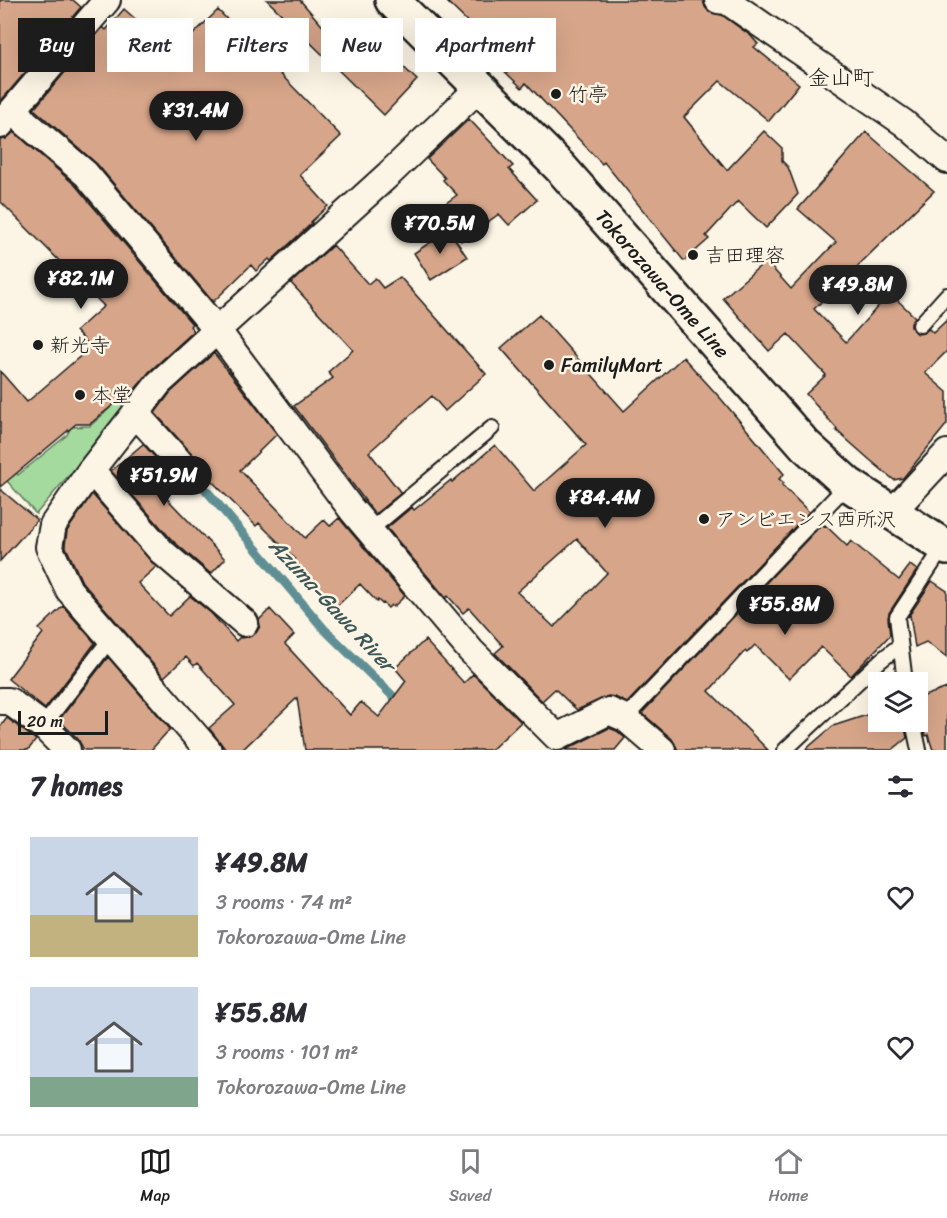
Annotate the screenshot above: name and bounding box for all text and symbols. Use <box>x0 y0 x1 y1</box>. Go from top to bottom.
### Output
chip: Buy <box>18 18 95 72</box>
chip: Rent <box>107 18 193 72</box>
chip: Filters <box>205 18 309 72</box>
chip: New <box>321 18 403 72</box>
chip: Apartment <box>415 18 556 72</box>
district label: 金山町 <box>808 58 874 97</box>
place label: 竹亭 <box>568 77 608 112</box>
marker: 竹亭 <box>549 87 563 101</box>
pin: ¥31.4M <box>147 91 245 142</box>
text: ¥31.4M <box>163 93 229 128</box>
street label: Tokorozawa-Ome Line <box>587 200 739 366</box>
pin: ¥70.5M <box>391 204 489 255</box>
text: ¥70.5M <box>405 206 475 241</box>
place label: 吉田理容 <box>705 238 785 273</box>
marker: 吉田理容 <box>686 248 700 262</box>
pin: ¥82.1M <box>32 259 130 310</box>
text: ¥82.1M <box>48 261 114 296</box>
pin: ¥49.8M <box>809 265 907 316</box>
text: ¥49.8M <box>823 267 893 302</box>
place label: 新光寺 <box>50 328 110 363</box>
marker: 新光寺 <box>31 338 45 352</box>
place label: FamilyMart <box>561 348 663 383</box>
marker: FamilyMart <box>542 358 556 372</box>
place label: 本堂 <box>92 378 132 413</box>
marker: 本堂 <box>73 388 87 402</box>
pin: ¥51.9M <box>115 456 213 507</box>
text: ¥51.9M <box>131 458 197 493</box>
pin: ¥84.4M <box>556 478 654 529</box>
text: ¥84.4M <box>570 480 640 515</box>
place label: アンビエンス西所沢 <box>716 502 896 537</box>
marker: アンビエンス西所沢 <box>697 512 711 526</box>
water label: Azuma-Gawa River <box>259 528 408 684</box>
pin: ¥55.8M <box>736 585 834 636</box>
text: ¥55.8M <box>750 587 820 622</box>
map controls <box>868 672 928 732</box>
button: layers <box>868 672 928 732</box>
text: 20 m <box>27 707 63 736</box>
scale bar <box>18 708 108 736</box>
text: 7 homes <box>30 763 122 809</box>
icon: filters <box>884 770 917 803</box>
text: ¥49.8M <box>216 839 307 885</box>
icon: home <box>78 861 150 933</box>
icon: heart <box>884 881 917 914</box>
text: 3 rooms · 74 m² <box>216 885 352 920</box>
text: Tokorozawa-Ome Line <box>216 920 406 955</box>
text: ¥55.8M <box>216 989 307 1035</box>
icon: home <box>78 1011 150 1083</box>
icon: heart <box>884 1031 917 1064</box>
text: 3 rooms · 101 m² <box>216 1035 358 1070</box>
text: Tokorozawa-Ome Line <box>216 1070 406 1105</box>
tab: Map <box>139 1145 172 1210</box>
tab: Saved <box>449 1145 491 1210</box>
tab: Home <box>768 1145 808 1210</box>

